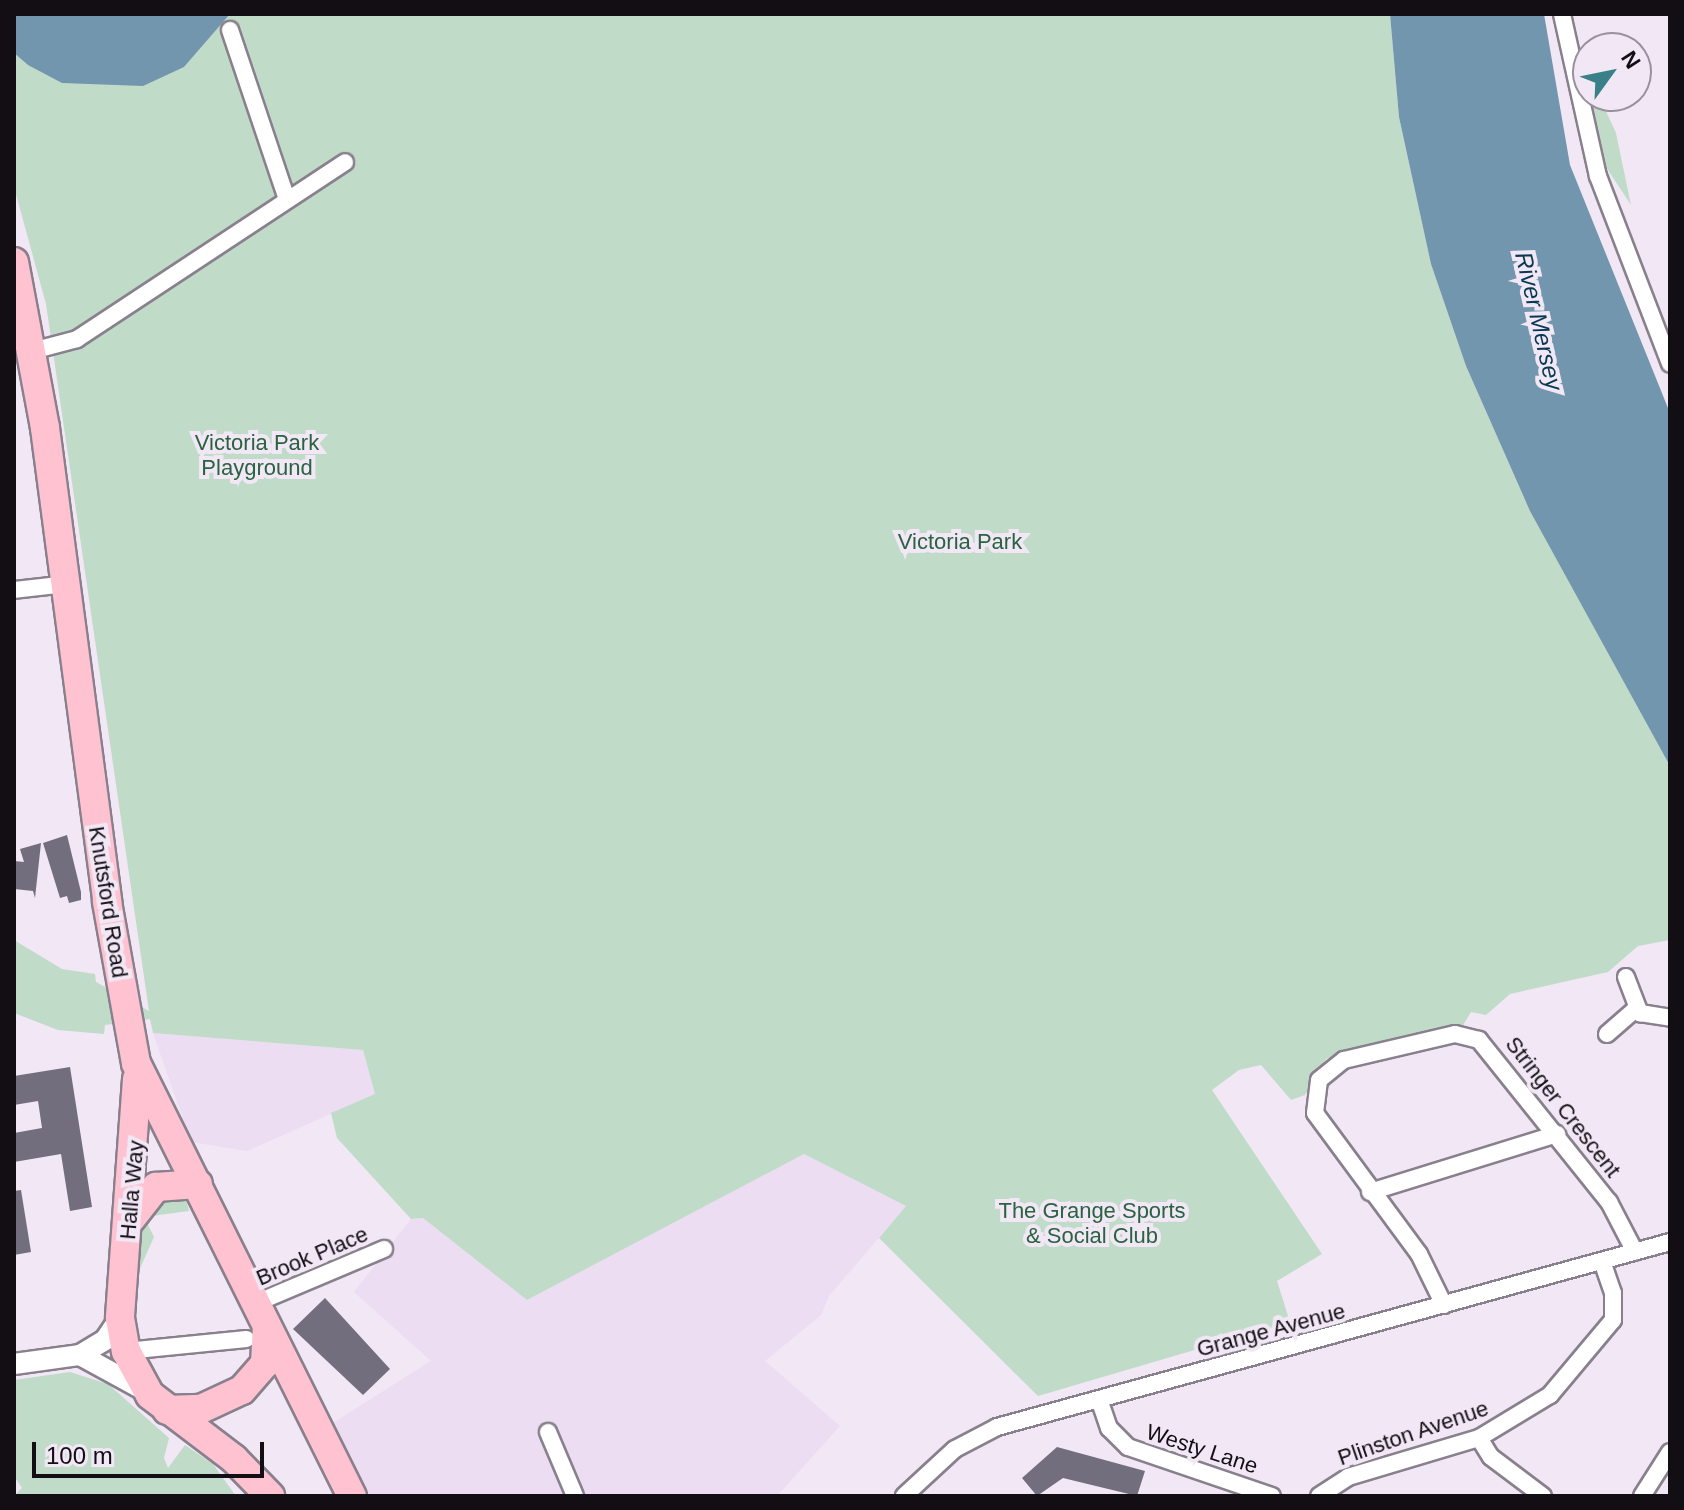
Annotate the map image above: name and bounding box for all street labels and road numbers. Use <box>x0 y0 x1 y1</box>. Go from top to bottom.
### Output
street label: Knutsford Road <box>83 824 133 980</box>
street label: Stringer Crescent <box>1500 1031 1626 1183</box>
street label: Halla Way <box>115 1139 149 1241</box>
street label: Brook Place <box>252 1221 372 1291</box>
street label: Grange Avenue <box>1193 1297 1349 1363</box>
street label: Plinston Avenue <box>1334 1395 1492 1471</box>
street label: Westy Lane <box>1143 1419 1261 1479</box>

